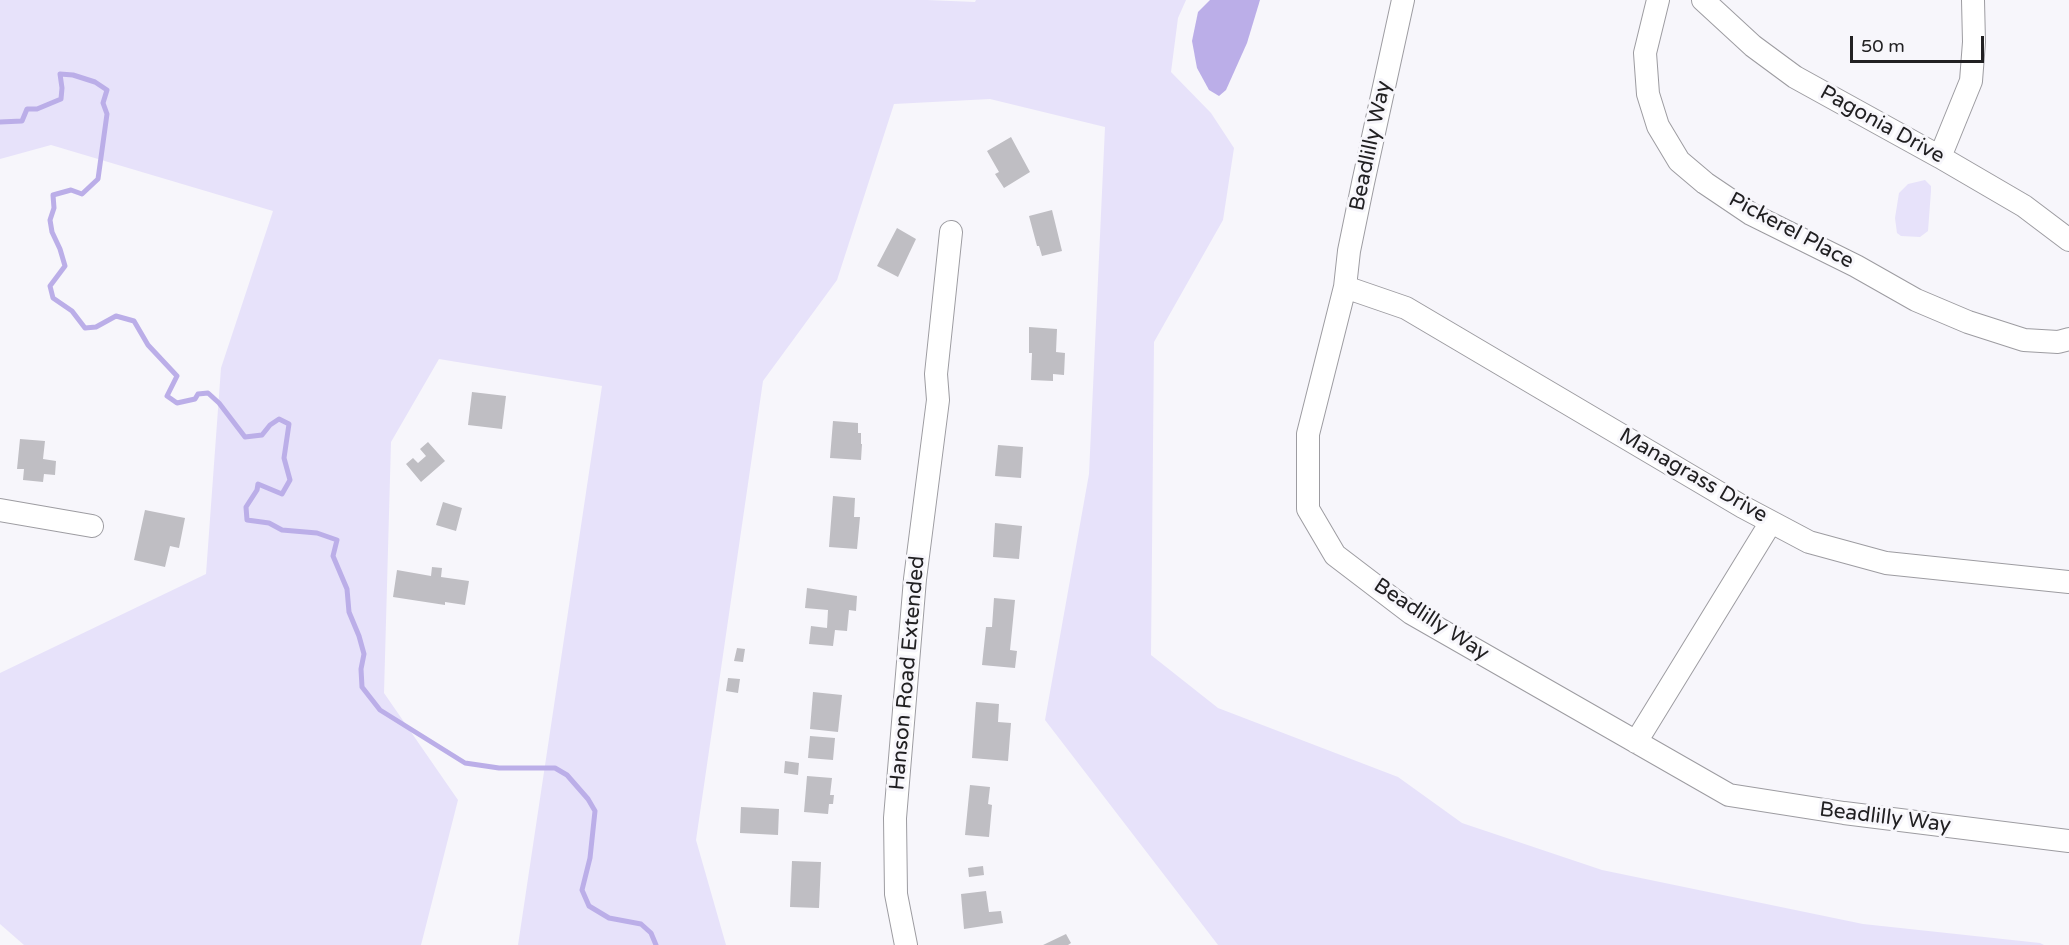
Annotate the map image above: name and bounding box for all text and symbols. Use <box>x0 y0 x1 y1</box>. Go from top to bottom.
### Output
scale bar <box>1853 24 1986 62</box>
text: 50 m <box>1861 35 1905 57</box>
street label: Beadlilly Way <box>1345 79 1397 213</box>
street label: Pagonia Drive <box>1815 80 1949 170</box>
street label: Pickerel Place <box>1724 188 1858 274</box>
street label: Managrass Drive <box>1614 423 1772 529</box>
street label: Hanson Road Extended <box>885 555 931 791</box>
street label: Beadlilly Way <box>1369 573 1493 667</box>
street label: Beadlilly Way <box>1818 797 1952 839</box>

